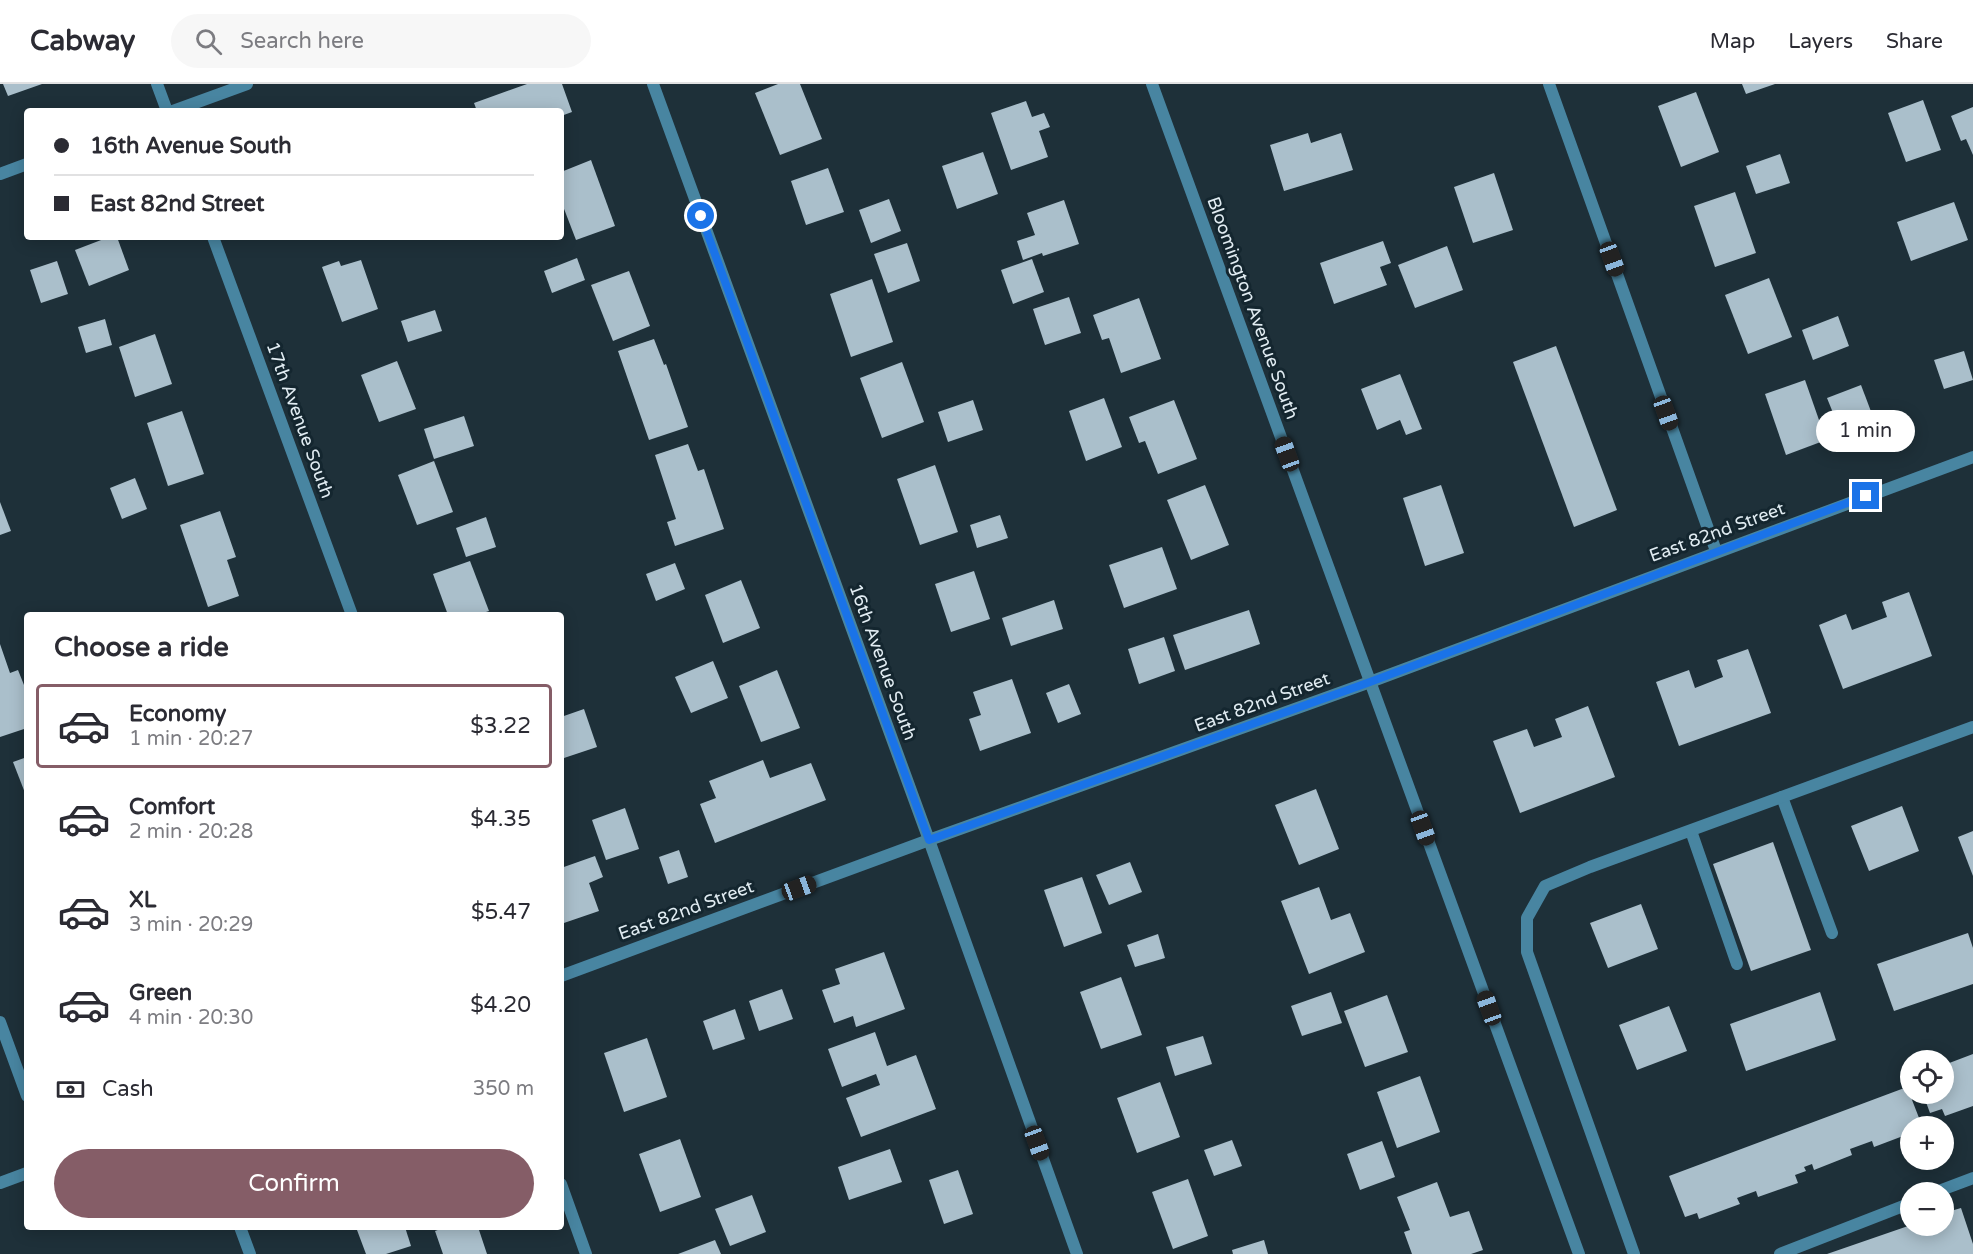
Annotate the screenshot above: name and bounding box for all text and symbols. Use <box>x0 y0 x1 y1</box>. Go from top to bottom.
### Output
search box <box>171 14 591 68</box>
text: Cabway <box>30 24 135 58</box>
icon: search <box>192 25 225 58</box>
text: Search here <box>240 28 364 54</box>
text: Map <box>1710 29 1755 54</box>
text: Layers <box>1788 29 1853 54</box>
text: Share <box>1886 29 1943 54</box>
text: 16th Avenue South <box>90 133 292 159</box>
text: East 82nd Street <box>90 191 264 217</box>
street label: Bloomington Avenue South <box>1202 194 1304 422</box>
route start <box>687 202 714 229</box>
car <box>1597 239 1627 279</box>
street label: 17th Avenue South <box>261 339 339 501</box>
car <box>1651 393 1681 433</box>
callout: 1 min <box>1816 409 1916 451</box>
text: 1 min <box>1839 419 1892 443</box>
car <box>1272 434 1302 474</box>
route end <box>1852 482 1879 509</box>
street label: East 82nd Street <box>1646 497 1788 567</box>
street label: 16th Avenue South <box>844 581 922 743</box>
text: Choose a ride <box>54 631 229 664</box>
street label: East 82nd Street <box>1191 667 1333 737</box>
icon: car <box>57 699 111 753</box>
text: Economy <box>129 701 226 727</box>
text: $3.22 <box>470 713 531 739</box>
text: 1 min · 20:27 <box>129 727 253 751</box>
icon: car <box>57 792 111 846</box>
text: Comfort <box>129 794 215 820</box>
text: $4.35 <box>470 806 531 832</box>
car <box>1408 808 1438 848</box>
text: 2 min · 20:28 <box>129 820 253 844</box>
car <box>779 873 819 903</box>
street label: East 82nd Street <box>615 875 757 945</box>
icon: car <box>57 885 111 939</box>
text: XL <box>129 887 156 913</box>
text: $5.47 <box>471 899 531 925</box>
text: 3 min · 20:29 <box>129 913 253 937</box>
icon: car <box>57 978 111 1032</box>
text: Green <box>129 980 192 1006</box>
car <box>1474 988 1504 1028</box>
text: $4.20 <box>470 992 531 1018</box>
text: 4 min · 20:30 <box>129 1006 253 1030</box>
map controls <box>1900 1050 1954 1236</box>
button: locate <box>1900 1050 1954 1104</box>
icon: cash <box>54 1073 87 1106</box>
text: Cash <box>102 1076 154 1102</box>
text: 350 m <box>473 1077 534 1101</box>
button: + <box>1900 1116 1954 1170</box>
car <box>1022 1123 1052 1163</box>
button: Confirm <box>54 1149 534 1218</box>
button: − <box>1900 1182 1954 1236</box>

